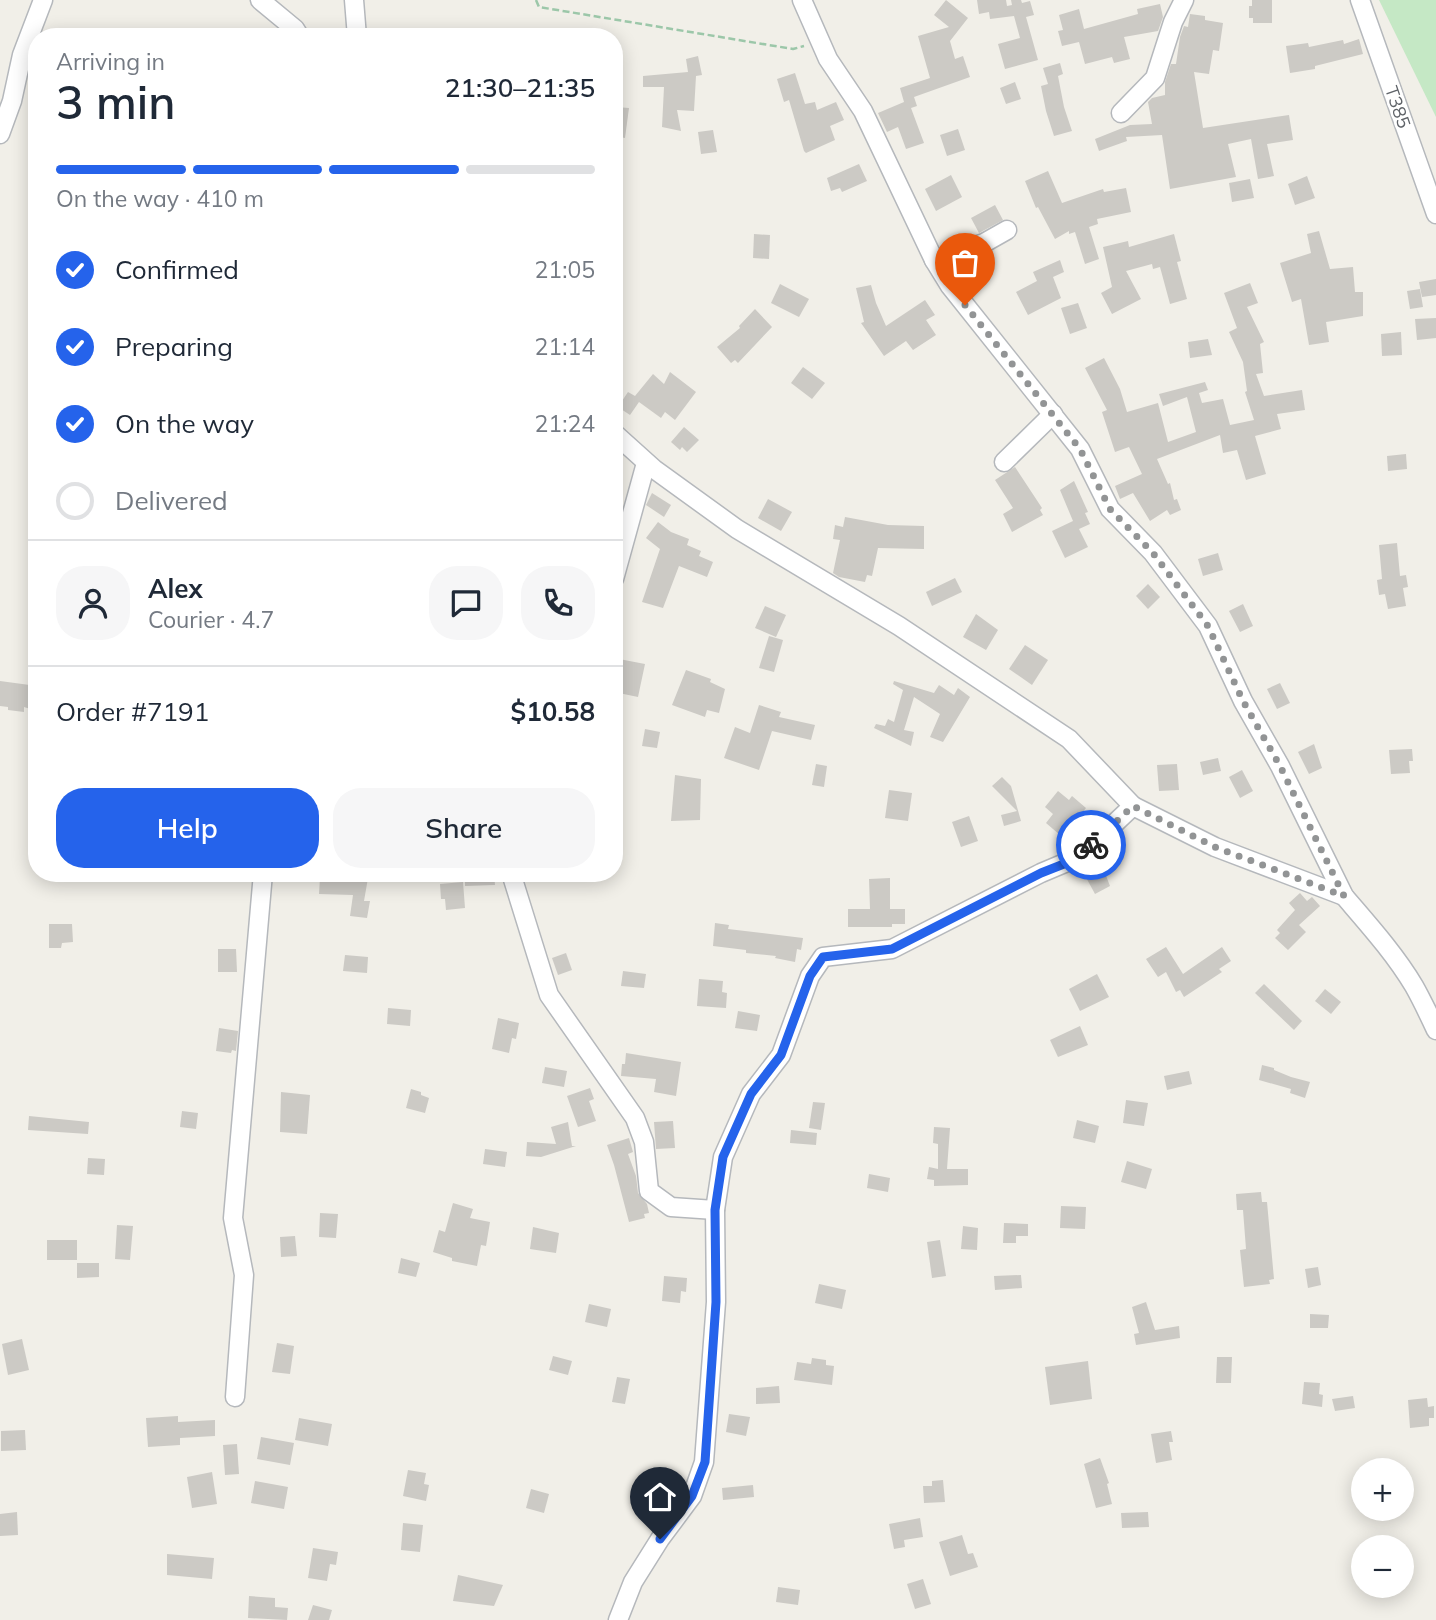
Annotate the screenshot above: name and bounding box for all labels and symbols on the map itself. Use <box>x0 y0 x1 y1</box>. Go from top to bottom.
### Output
street label: T385 <box>1380 83 1416 131</box>
pin <box>935 233 995 305</box>
courier <box>1056 810 1126 880</box>
pin <box>630 1467 690 1539</box>

